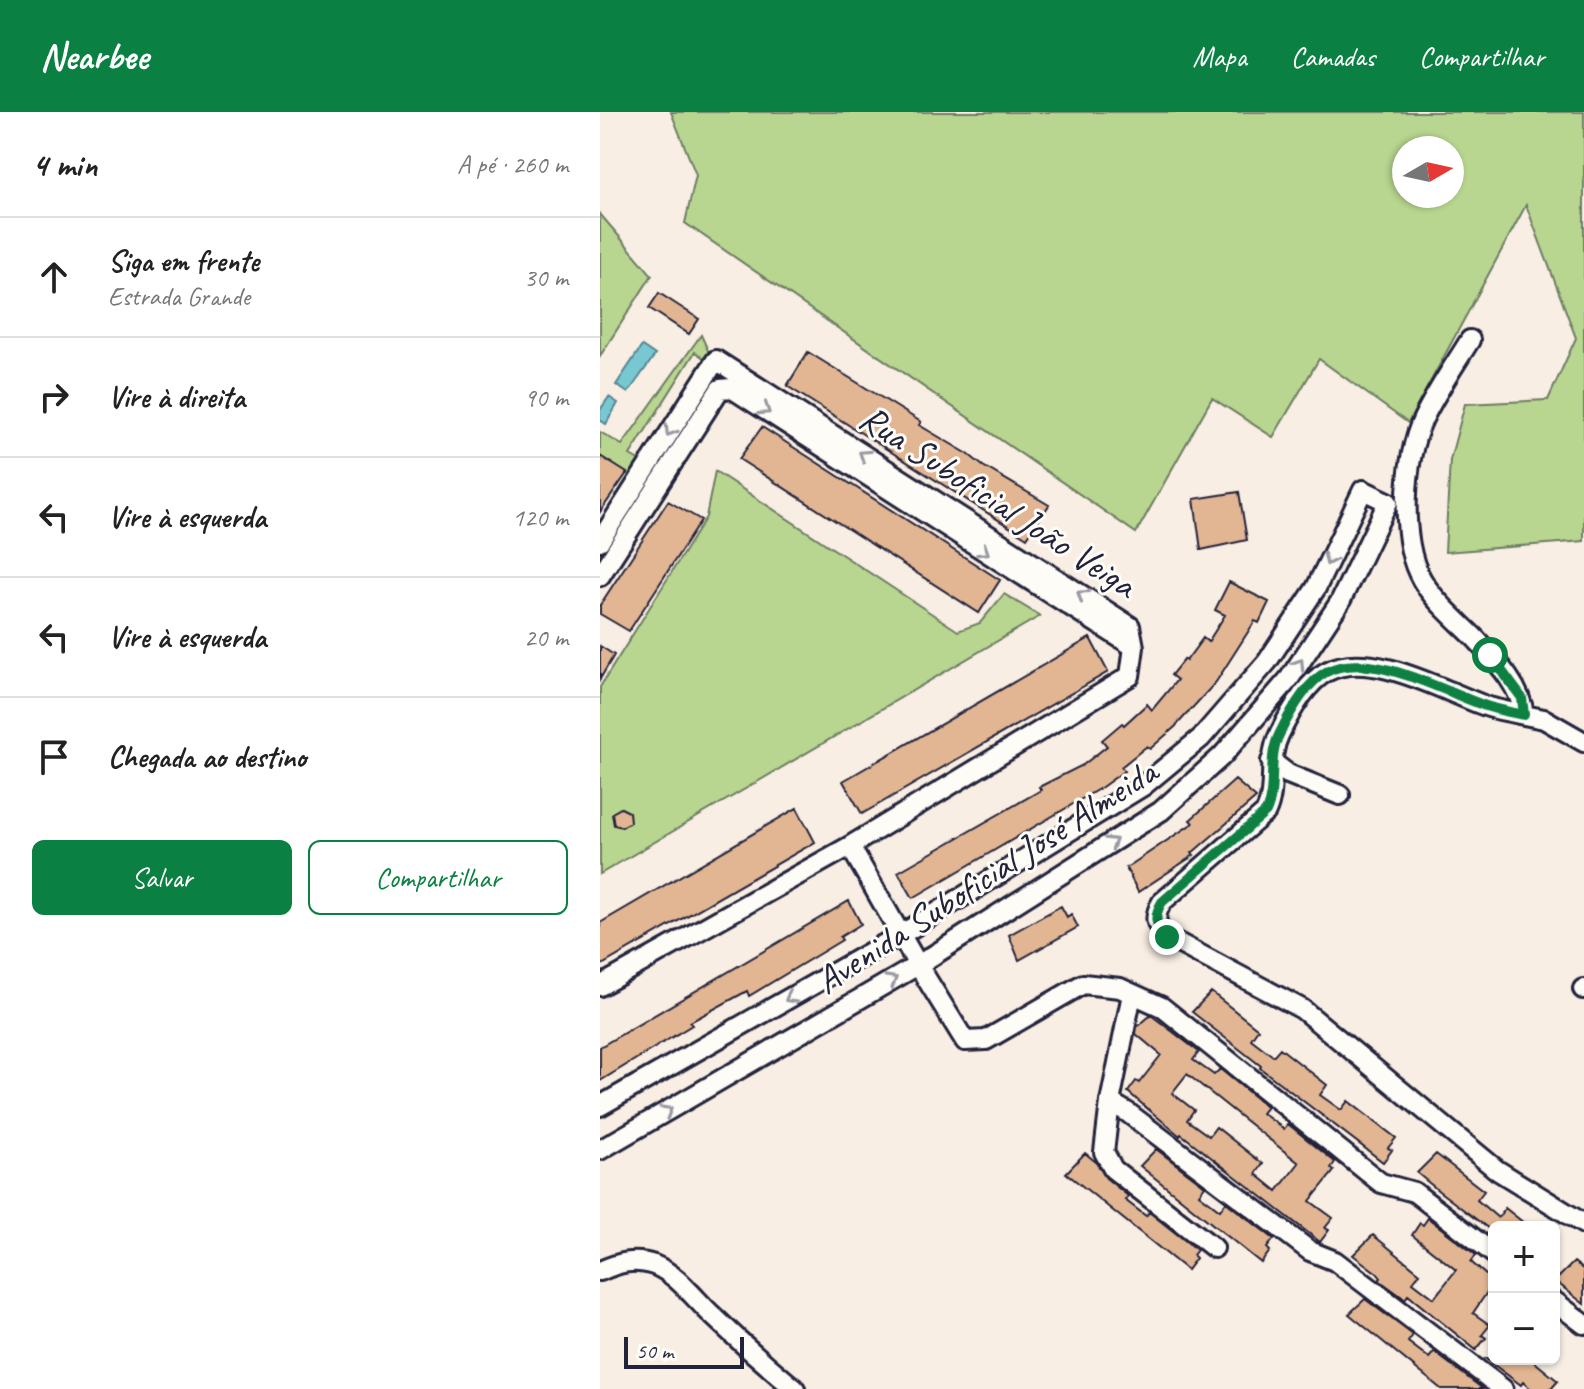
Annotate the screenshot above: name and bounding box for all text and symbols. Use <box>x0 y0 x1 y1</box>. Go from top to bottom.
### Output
text: Nearbee <box>40 33 148 80</box>
text: Mapa <box>1192 39 1247 74</box>
text: Camadas <box>1291 39 1375 74</box>
text: Compartilhar <box>1419 39 1544 74</box>
north arrow <box>1392 136 1464 208</box>
text: 4 min <box>32 143 97 186</box>
text: A pé · 260 m <box>457 148 568 181</box>
text: Siga em frente <box>108 242 259 280</box>
icon: ahead <box>32 255 76 299</box>
text: 30 m <box>524 261 568 294</box>
text: Estrada Grande <box>108 280 250 313</box>
icon: right <box>32 375 76 419</box>
text: Vire à direita <box>108 378 245 416</box>
text: 90 m <box>524 381 568 414</box>
street label: Rua Suboficial João Veiga <box>851 394 1147 609</box>
one-way arrow <box>756 401 771 416</box>
one-way arrow <box>665 422 680 437</box>
one-way arrow <box>858 450 872 465</box>
icon: left <box>32 495 76 539</box>
text: Vire à esquerda <box>108 498 266 536</box>
text: 120 m <box>512 501 568 534</box>
one-way arrow <box>975 541 989 556</box>
one-way arrow <box>1323 552 1339 566</box>
one-way arrow <box>1077 590 1091 605</box>
icon: left <box>32 615 76 659</box>
text: Vire à esquerda <box>108 618 266 656</box>
text: 20 m <box>524 621 568 654</box>
route start <box>1472 637 1508 673</box>
one-way arrow <box>1290 659 1305 673</box>
icon: arrive <box>32 735 76 779</box>
text: Chegada ao destino <box>108 738 306 776</box>
street label: Avenida Suboficial José Almeida <box>807 746 1168 1004</box>
one-way arrow <box>1103 836 1118 852</box>
button: Salvar <box>32 840 292 915</box>
button: Compartilhar <box>308 840 568 915</box>
route end <box>1149 919 1185 955</box>
one-way arrow <box>883 974 898 990</box>
one-way arrow <box>784 988 798 1004</box>
one-way arrow <box>658 1105 673 1121</box>
map controls <box>1488 1221 1560 1365</box>
button: + <box>1488 1221 1560 1293</box>
button: − <box>1488 1293 1560 1365</box>
scale bar <box>624 1333 744 1369</box>
text: 50 m <box>636 1337 673 1365</box>

